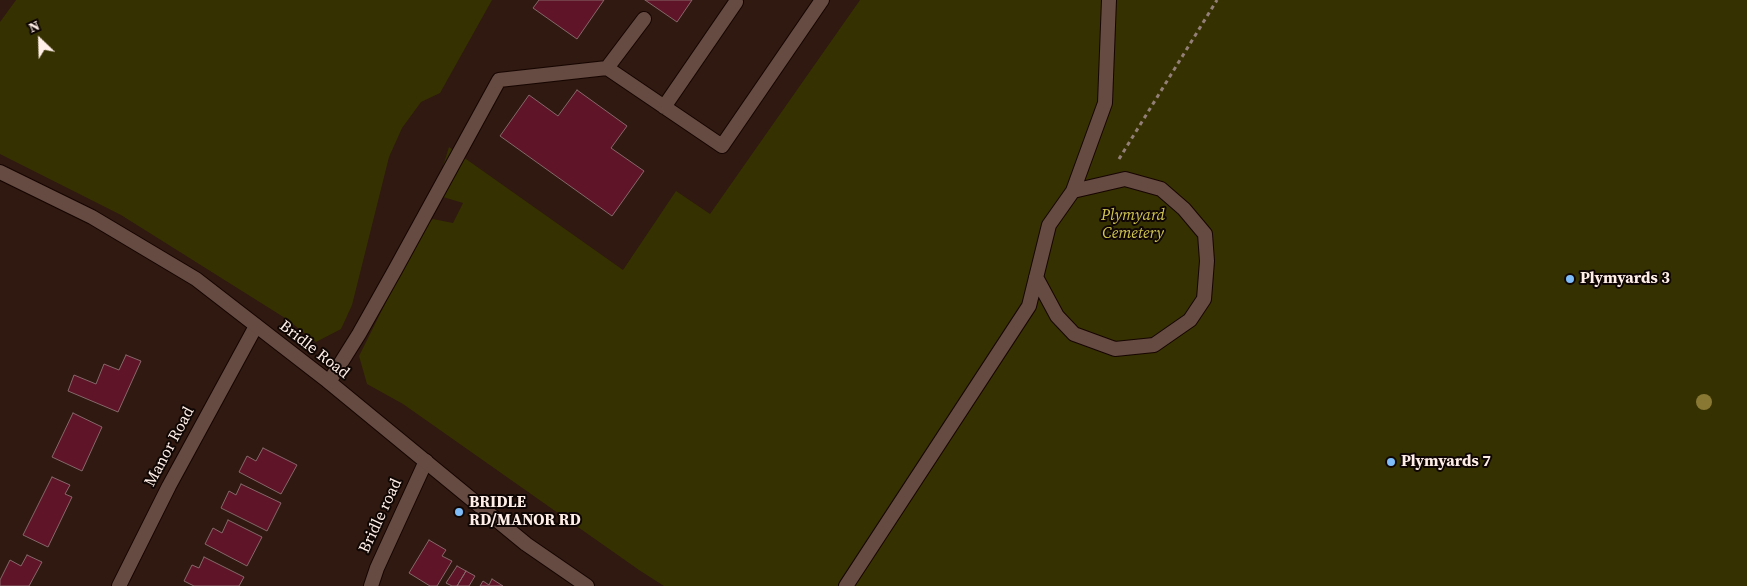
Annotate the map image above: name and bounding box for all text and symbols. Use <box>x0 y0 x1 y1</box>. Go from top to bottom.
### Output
north arrow <box>15 15 65 65</box>
text: N <box>25 15 43 38</box>
park label: Plymyard Cemetery <box>1101 206 1165 244</box>
place label: Plymyards 3 <box>1580 269 1670 289</box>
marker: Plymyards 3 <box>1564 273 1576 285</box>
street label: Bridle Road <box>275 317 353 383</box>
street label: Manor Road <box>141 404 199 490</box>
place label: Plymyards 7 <box>1401 452 1491 472</box>
marker: Plymyards 7 <box>1385 456 1397 468</box>
street label: Bridle road <box>355 476 407 556</box>
place label: BRIDLE RD/MANOR RD <box>469 493 581 531</box>
marker: BRIDLE RD/MANOR RD <box>453 506 465 518</box>

